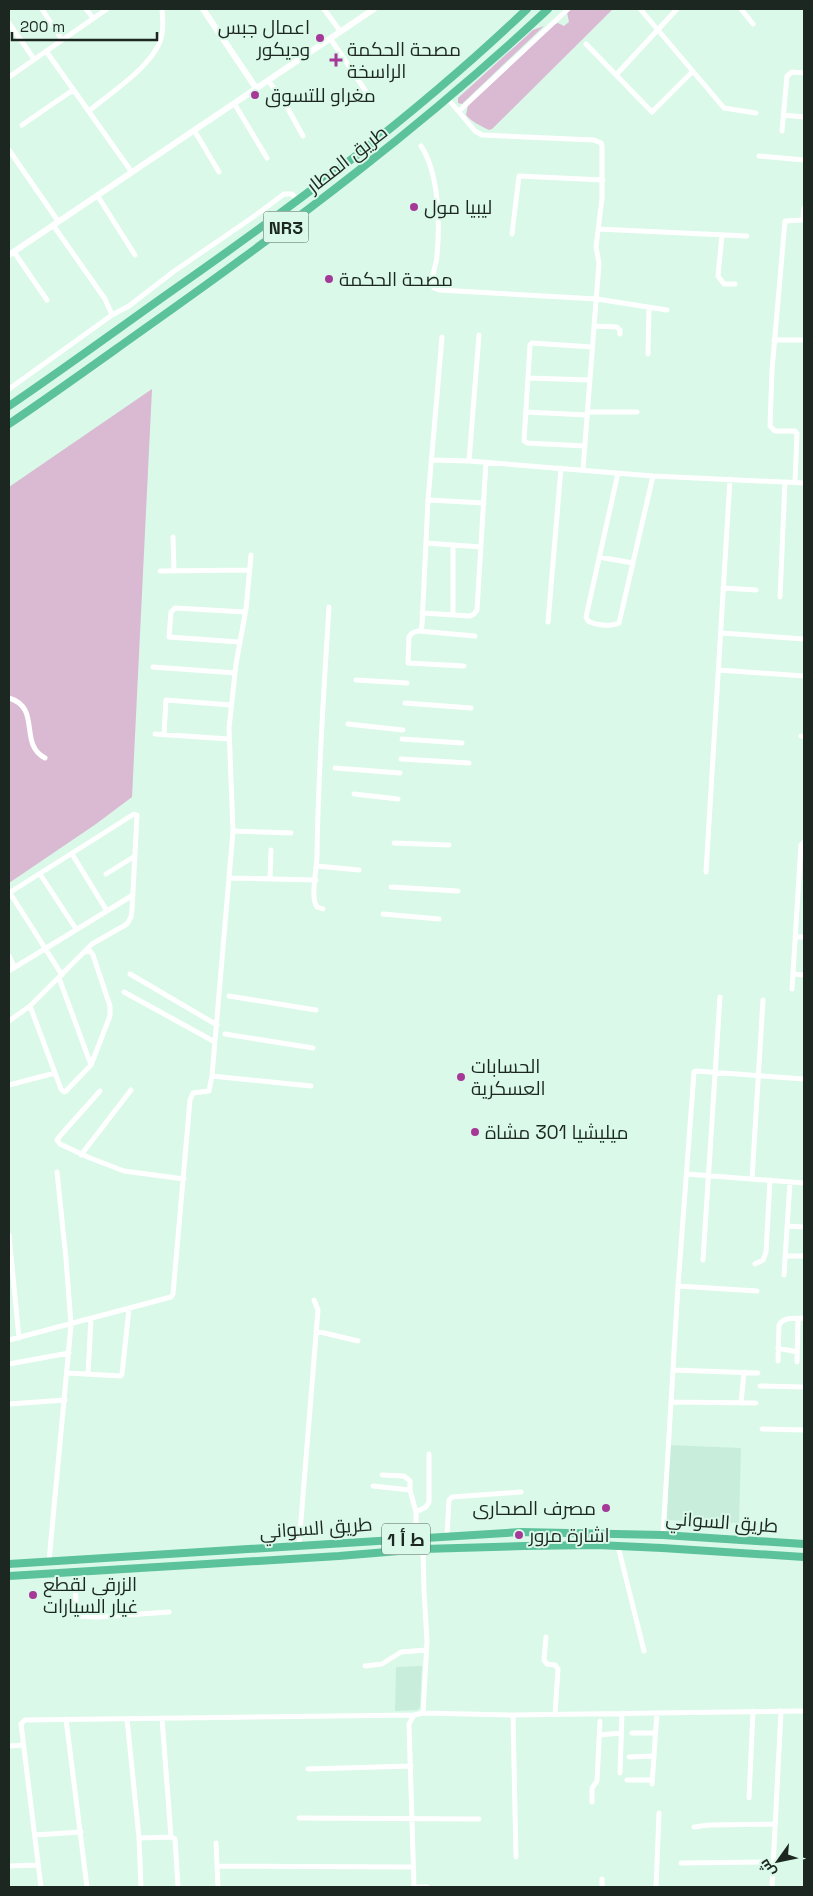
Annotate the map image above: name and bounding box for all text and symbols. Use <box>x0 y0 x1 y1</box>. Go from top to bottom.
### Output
scale bar <box>12 10 158 42</box>
place label: اعمال جبس وديكور <box>218 15 310 62</box>
text: 200 m <box>20 17 65 36</box>
marker: اعمال جبس وديكور <box>314 32 326 44</box>
place label: مصحة الحكمة الراسخة <box>347 37 461 84</box>
marker: مصحة الحكمة الراسخة <box>329 53 343 67</box>
place label: مغراو للتسوق <box>265 83 376 108</box>
marker: مغراو للتسوق <box>249 89 261 101</box>
street label: طريق المطار <box>301 120 393 199</box>
place label: ليبيا مول <box>424 195 492 220</box>
marker: ليبيا مول <box>408 201 420 213</box>
road number: NR3 <box>264 212 308 242</box>
place label: مصحة الحكمة <box>339 267 453 292</box>
marker: مصحة الحكمة <box>323 273 335 285</box>
place label: الحسابات العسكرية <box>471 1054 546 1101</box>
marker: الحسابات العسكرية <box>455 1071 467 1083</box>
place label: ميليشيا 301 مشاة <box>485 1120 628 1145</box>
marker: ميليشيا 301 مشاة <box>469 1126 481 1138</box>
place label: مصرف الصحارى <box>472 1496 596 1521</box>
marker: مصرف الصحارى <box>600 1502 612 1514</box>
street label: طريق السواني <box>665 1506 779 1540</box>
street label: طريق السواني <box>259 1512 373 1546</box>
place label: اشارة مرور <box>528 1523 610 1548</box>
road number: ط أ 1 <box>382 1524 430 1555</box>
marker: اشارة مرور <box>513 1529 525 1541</box>
place label: الزرقي لقطع غيار السيارات <box>43 1572 138 1619</box>
marker: الزرقي لقطع غيار السيارات <box>27 1589 39 1601</box>
north arrow <box>753 1836 803 1886</box>
text: ش <box>755 1856 780 1881</box>

